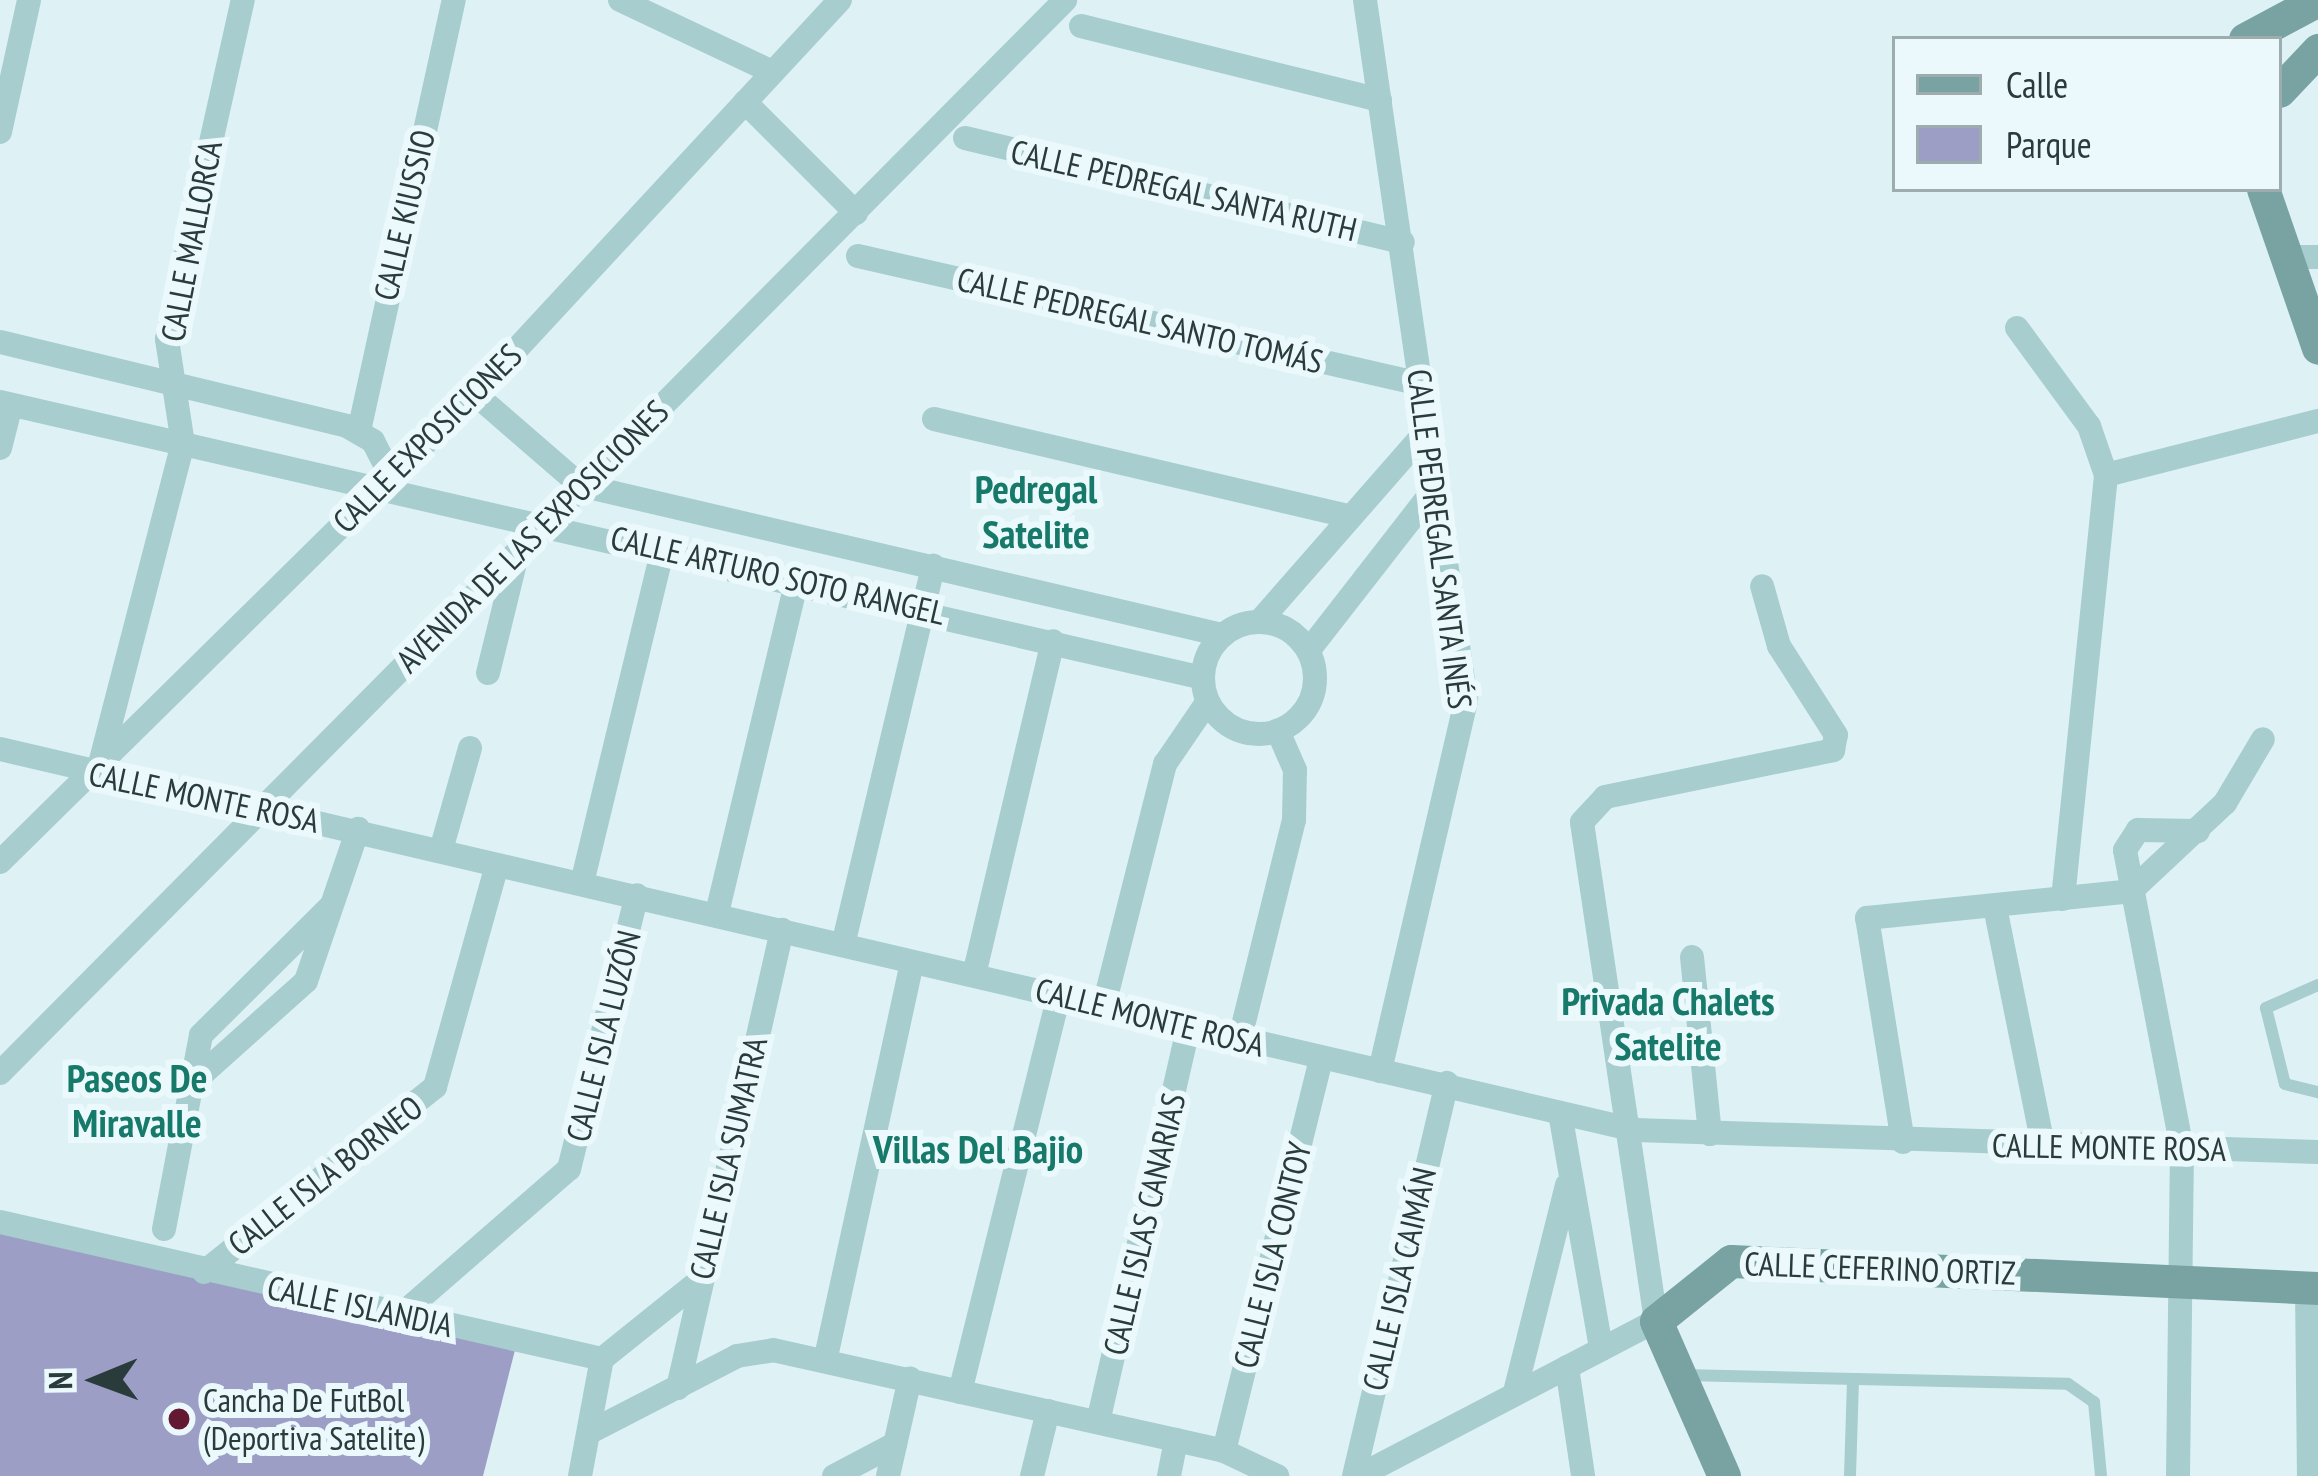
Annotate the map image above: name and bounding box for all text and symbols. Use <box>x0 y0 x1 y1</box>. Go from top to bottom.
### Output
legend <box>1892 36 2282 192</box>
text: Calle <box>2006 61 2068 108</box>
text: Parque <box>2006 121 2092 168</box>
street label: CALLE KIUSSIO <box>365 126 443 304</box>
street label: CALLE PEDREGAL SANTA RUTH <box>1006 131 1362 249</box>
street label: CALLE MALLORCA <box>152 137 230 345</box>
street label: CALLE PEDREGAL SANTO TOMÁS <box>952 258 1328 382</box>
street label: CALLE EXPOSICIONES <box>324 335 530 541</box>
street label: CALLE PEDREGAL SANTA INÉS <box>1399 366 1481 712</box>
street label: AVENIDA DE LAS EXPOSICIONES <box>387 391 677 681</box>
district label: Pedregal Satelite <box>975 467 1097 558</box>
street label: CALLE ARTURO SOTO RANGEL <box>607 517 949 633</box>
street label: CALLE MONTE ROSA <box>85 753 323 841</box>
street label: CALLE ISLA LUZÓN <box>557 926 649 1146</box>
street label: CALLE MONTE ROSA <box>1032 969 1268 1065</box>
district label: Privada Chalets Satelite <box>1561 979 1775 1070</box>
street label: CALLE ISLA SUMATRA <box>681 1033 775 1283</box>
district label: Paseos De Miravalle <box>67 1056 207 1147</box>
street label: CALLE ISLA BORNEO <box>220 1087 430 1263</box>
street label: CALLE ISLAS CANARIAS <box>1095 1089 1193 1359</box>
street label: CALLE MONTE ROSA <box>1992 1125 2226 1169</box>
district label: Villas Del Bajio <box>873 1126 1083 1172</box>
street label: CALLE ISLA CONTOY <box>1225 1137 1319 1373</box>
street label: CALLE ISLA CAIMÁN <box>1354 1163 1444 1395</box>
street label: CALLE CEFERINO ORTIZ <box>1744 1243 2016 1293</box>
street label: CALLE ISLANDIA <box>264 1267 456 1345</box>
north arrow <box>36 1320 156 1440</box>
text: N <box>38 1371 81 1390</box>
place label: Cancha De FutBol (Deportiva Satelite) <box>203 1380 424 1458</box>
marker: Cancha De FutBol (Deportiva Satelite) <box>166 1406 192 1432</box>

